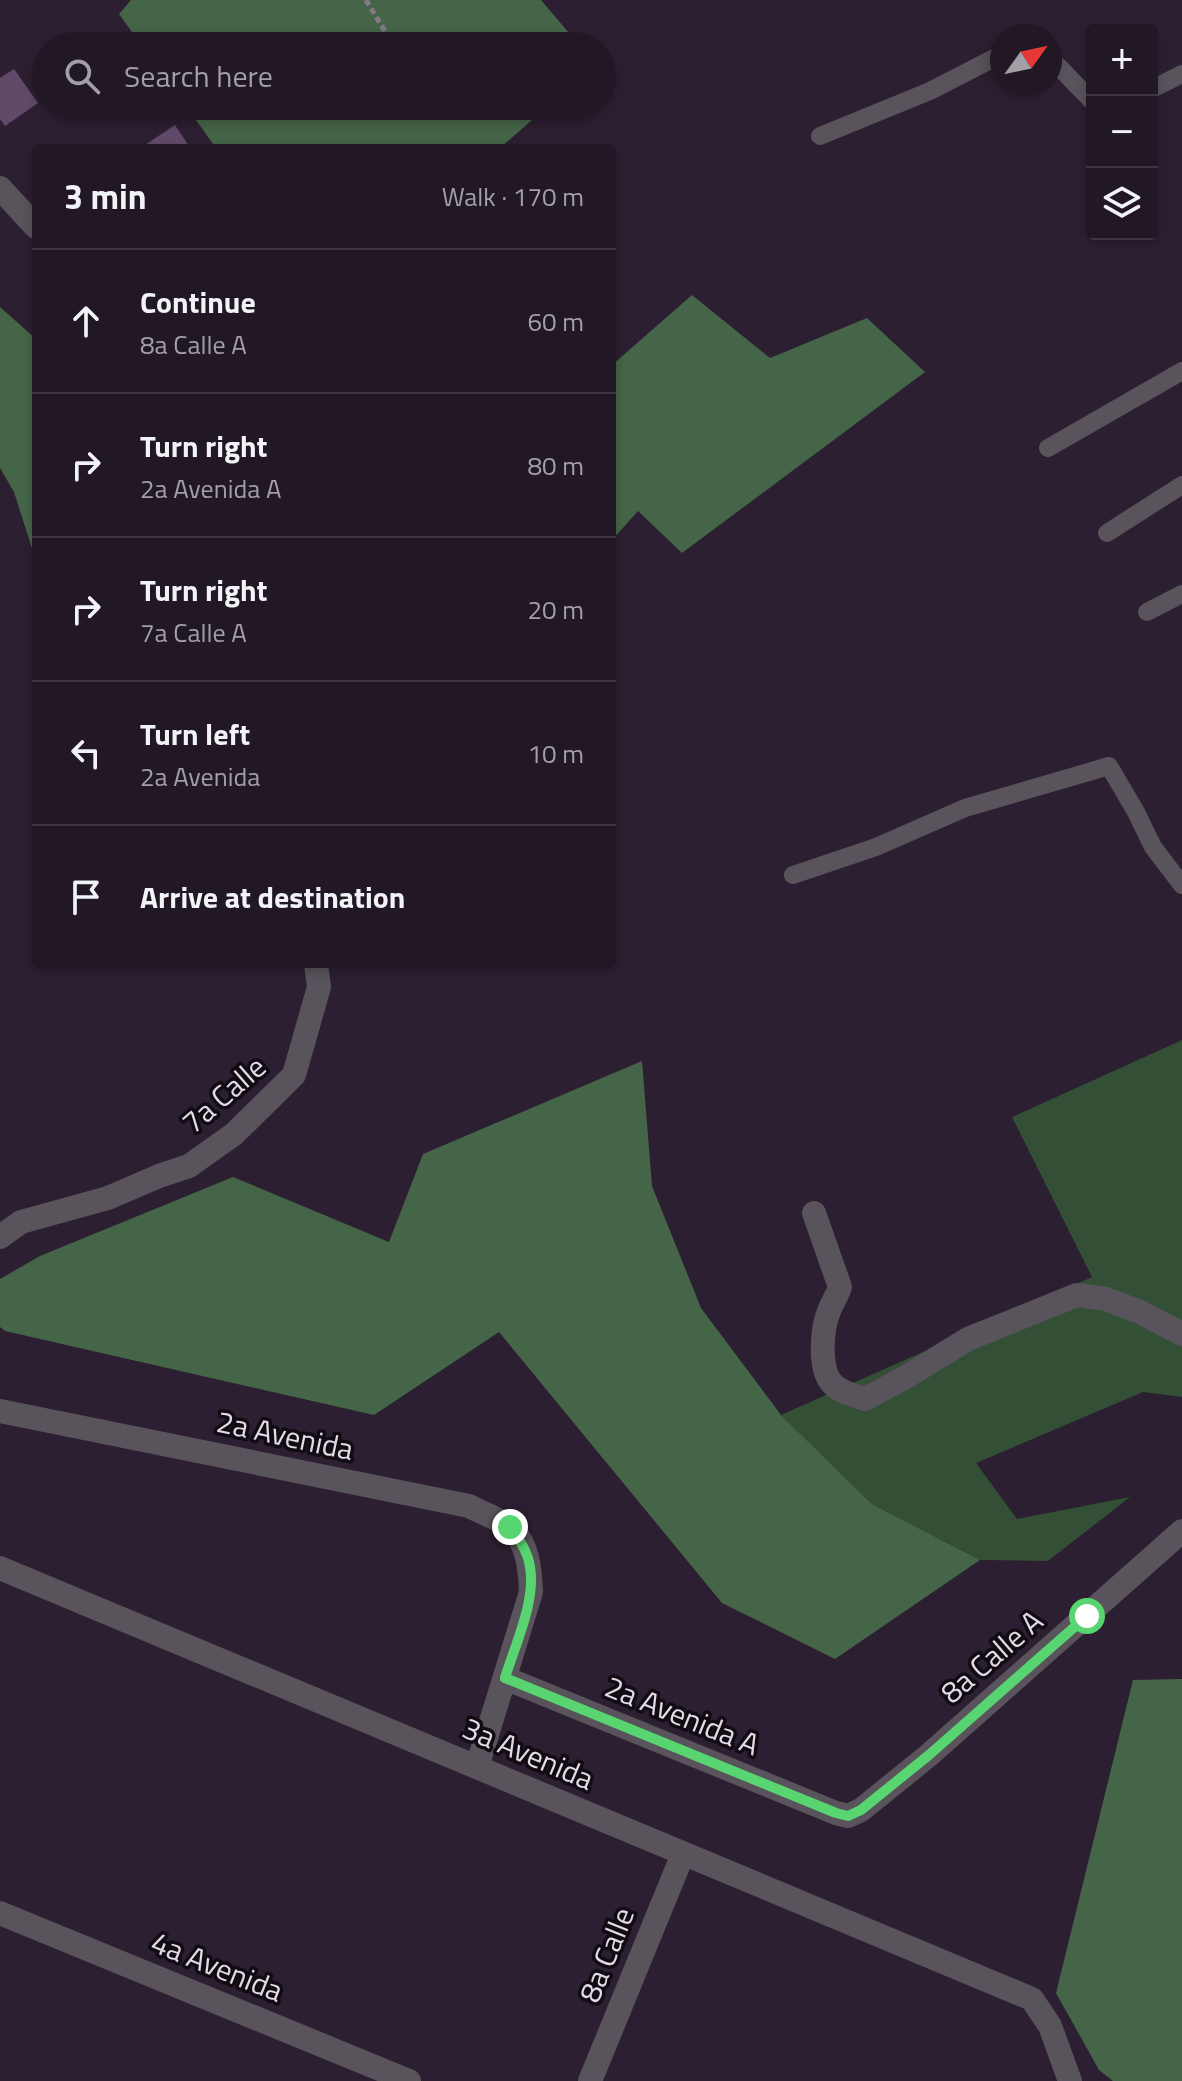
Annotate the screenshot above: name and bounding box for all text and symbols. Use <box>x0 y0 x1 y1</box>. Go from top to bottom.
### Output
north arrow <box>990 24 1062 96</box>
map controls <box>1086 24 1158 240</box>
button: + <box>1086 24 1158 96</box>
search box <box>32 32 616 120</box>
text: Search here <box>124 53 273 99</box>
icon: search <box>60 54 104 98</box>
button: − <box>1086 96 1158 168</box>
button: layers <box>1086 168 1158 240</box>
text: 3 min <box>64 170 147 222</box>
text: Walk · 170 m <box>442 177 584 216</box>
text: Continue <box>140 279 256 325</box>
icon: ahead <box>64 299 108 343</box>
text: 60 m <box>527 302 584 341</box>
text: 8a Calle A <box>140 325 247 364</box>
text: Turn right <box>140 423 268 469</box>
icon: right <box>64 443 108 487</box>
text: 80 m <box>527 446 584 485</box>
text: 2a Avenida A <box>140 469 281 508</box>
text: Turn right <box>140 567 268 613</box>
icon: right <box>64 587 108 631</box>
text: 20 m <box>527 590 584 629</box>
text: 7a Calle A <box>140 613 247 652</box>
text: Turn left <box>140 711 250 757</box>
icon: left <box>64 731 108 775</box>
text: 10 m <box>527 734 584 773</box>
text: 2a Avenida <box>140 757 260 796</box>
text: Arrive at destination <box>140 874 405 920</box>
icon: arrive <box>64 875 108 919</box>
street label: 7a Calle <box>171 1044 276 1144</box>
street label: 2a Avenida <box>213 1398 358 1472</box>
route end <box>492 1509 528 1545</box>
street label: 8a Calle A <box>930 1598 1053 1714</box>
route start <box>1069 1598 1105 1634</box>
street label: 2a Avenida A <box>598 1663 767 1767</box>
street label: 3a Avenida <box>456 1705 601 1801</box>
street label: 8a Calle <box>566 1900 646 2009</box>
street label: 4a Avenida <box>144 1919 290 2013</box>

